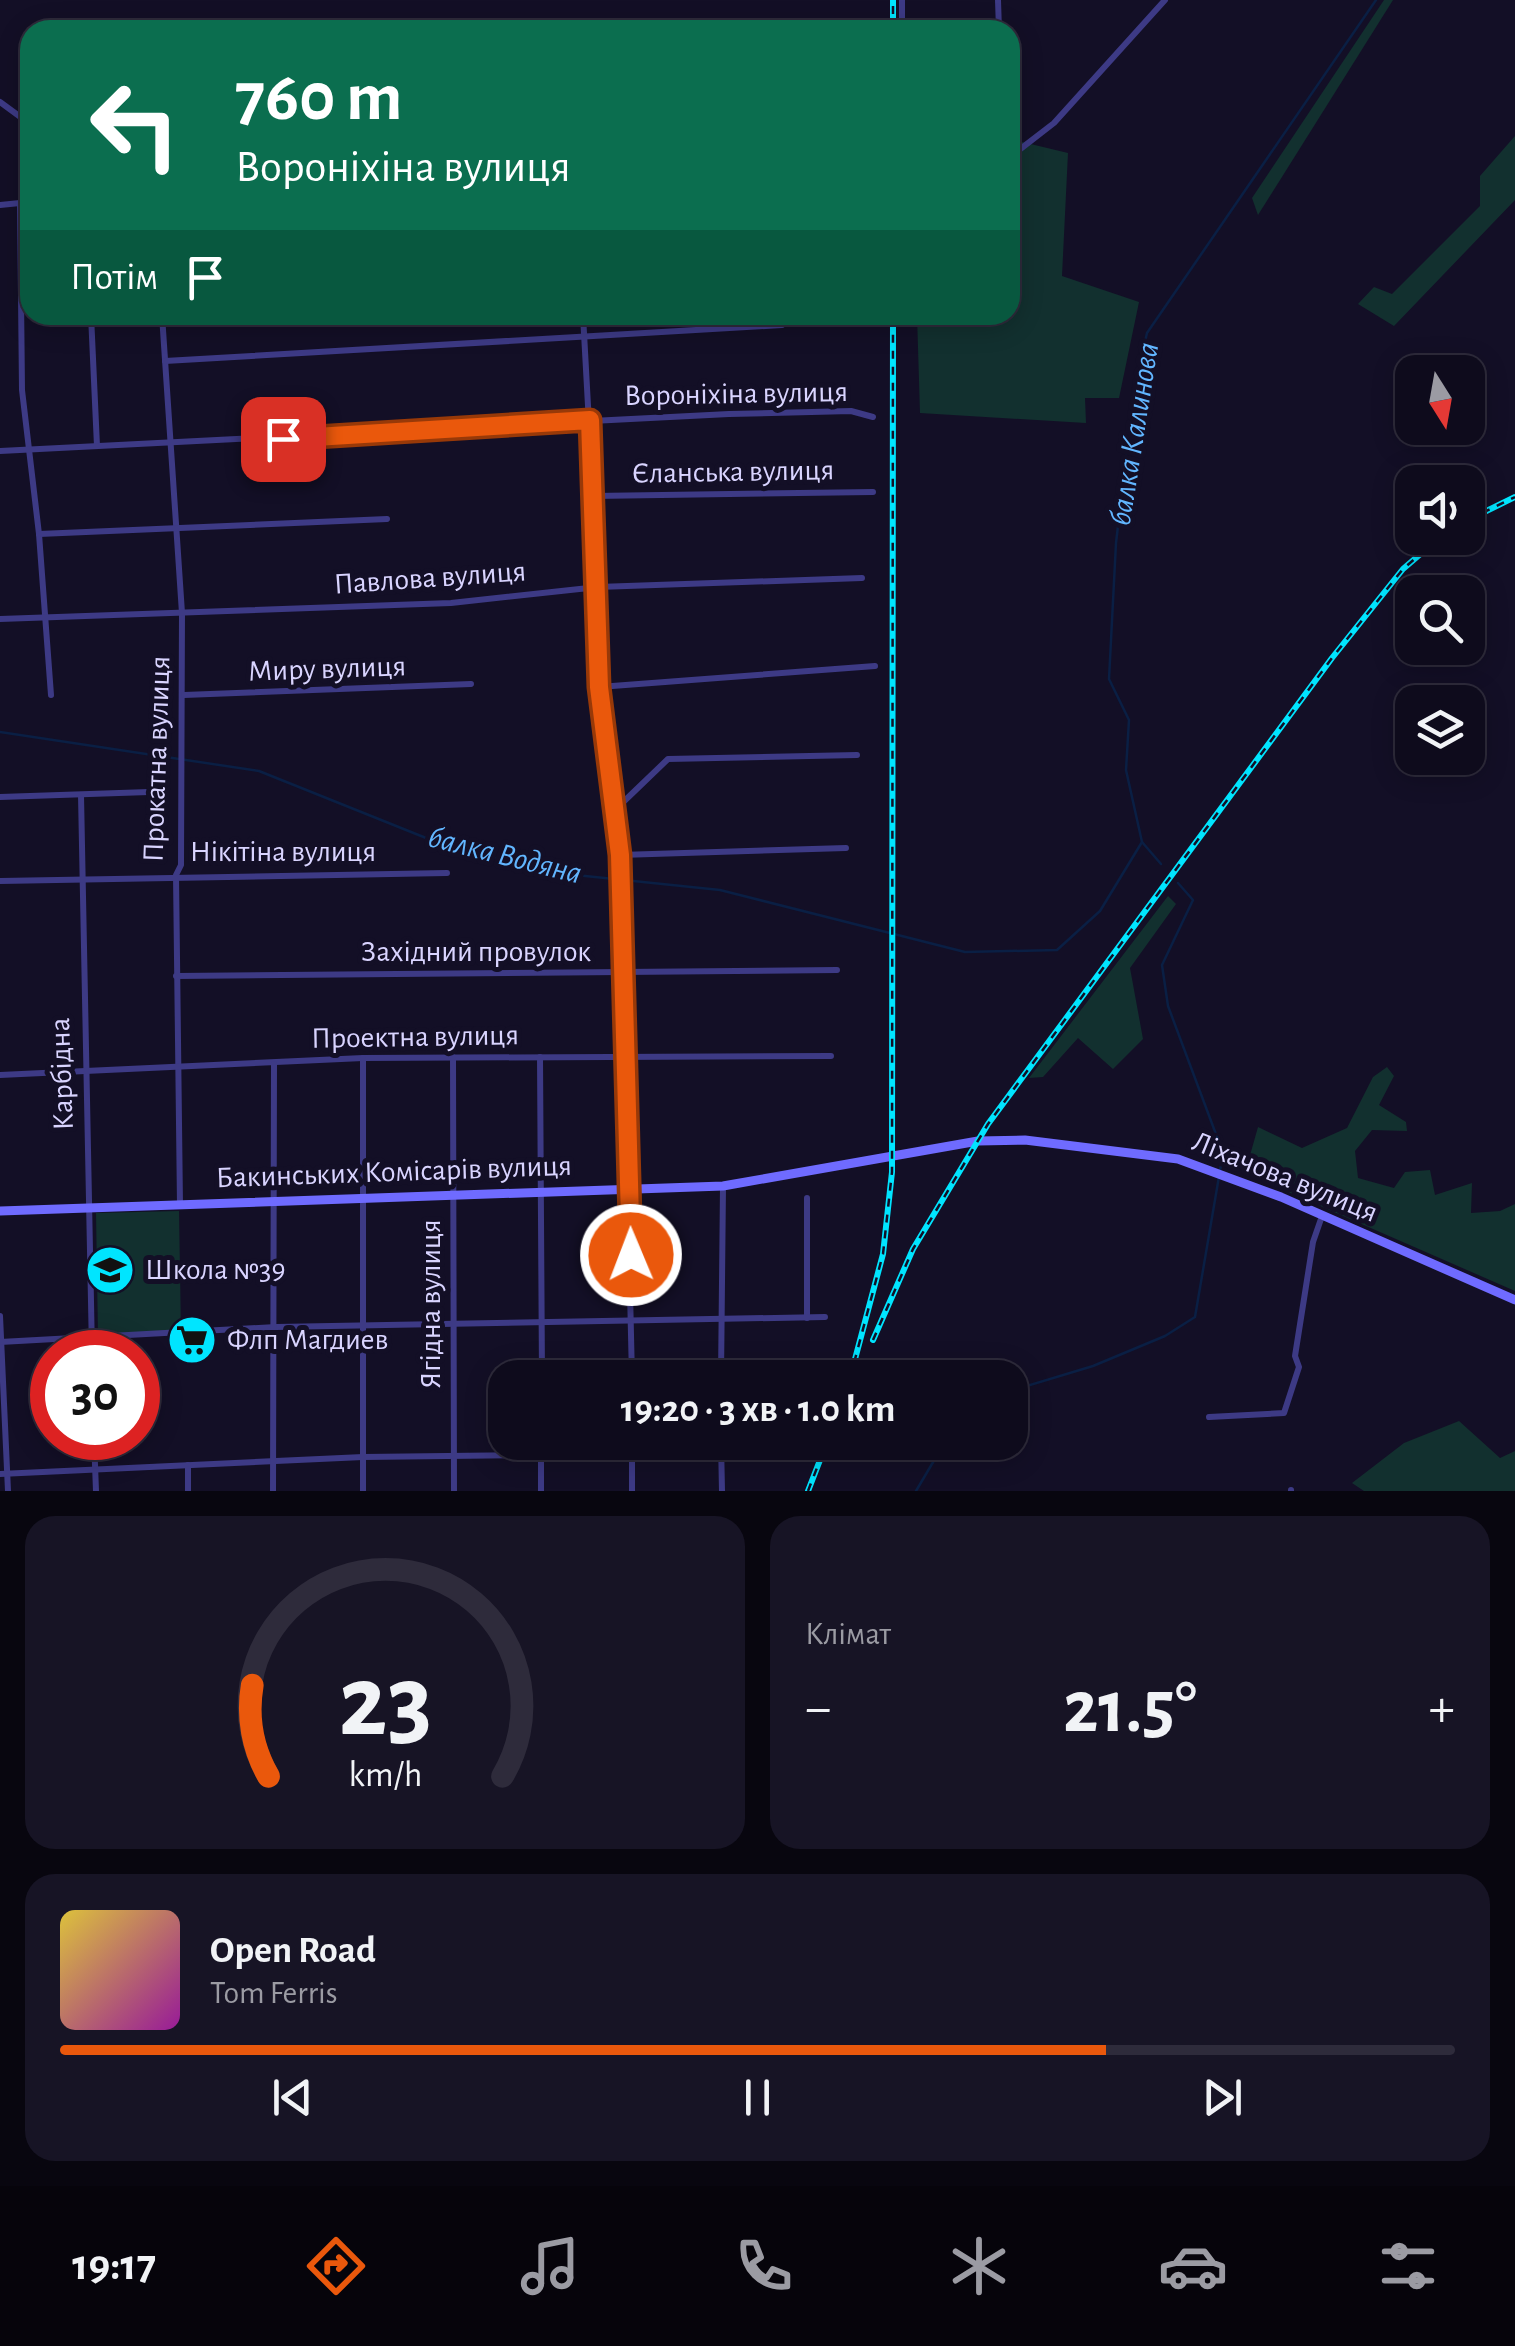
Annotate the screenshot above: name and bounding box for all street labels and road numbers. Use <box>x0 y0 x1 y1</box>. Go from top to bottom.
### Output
street label: Вороніхіна вулиця <box>624 377 848 411</box>
street label: Єланська вулиця <box>632 455 834 489</box>
street label: Павлова вулиця <box>333 556 527 600</box>
street label: Миру вулиця <box>247 651 407 687</box>
street label: Прокатна вулиця <box>138 655 176 863</box>
street label: Нікітіна вулиця <box>190 837 376 867</box>
street label: Західний провулок <box>361 937 591 967</box>
street label: Карбідна <box>45 1017 79 1131</box>
street label: Проектна вулиця <box>311 1020 519 1054</box>
street label: Ліхачова вулиця <box>1188 1126 1382 1228</box>
street label: Бакинських Комісарів вулиця <box>215 1151 573 1193</box>
street label: Ягідна вулиця <box>416 1219 446 1389</box>

